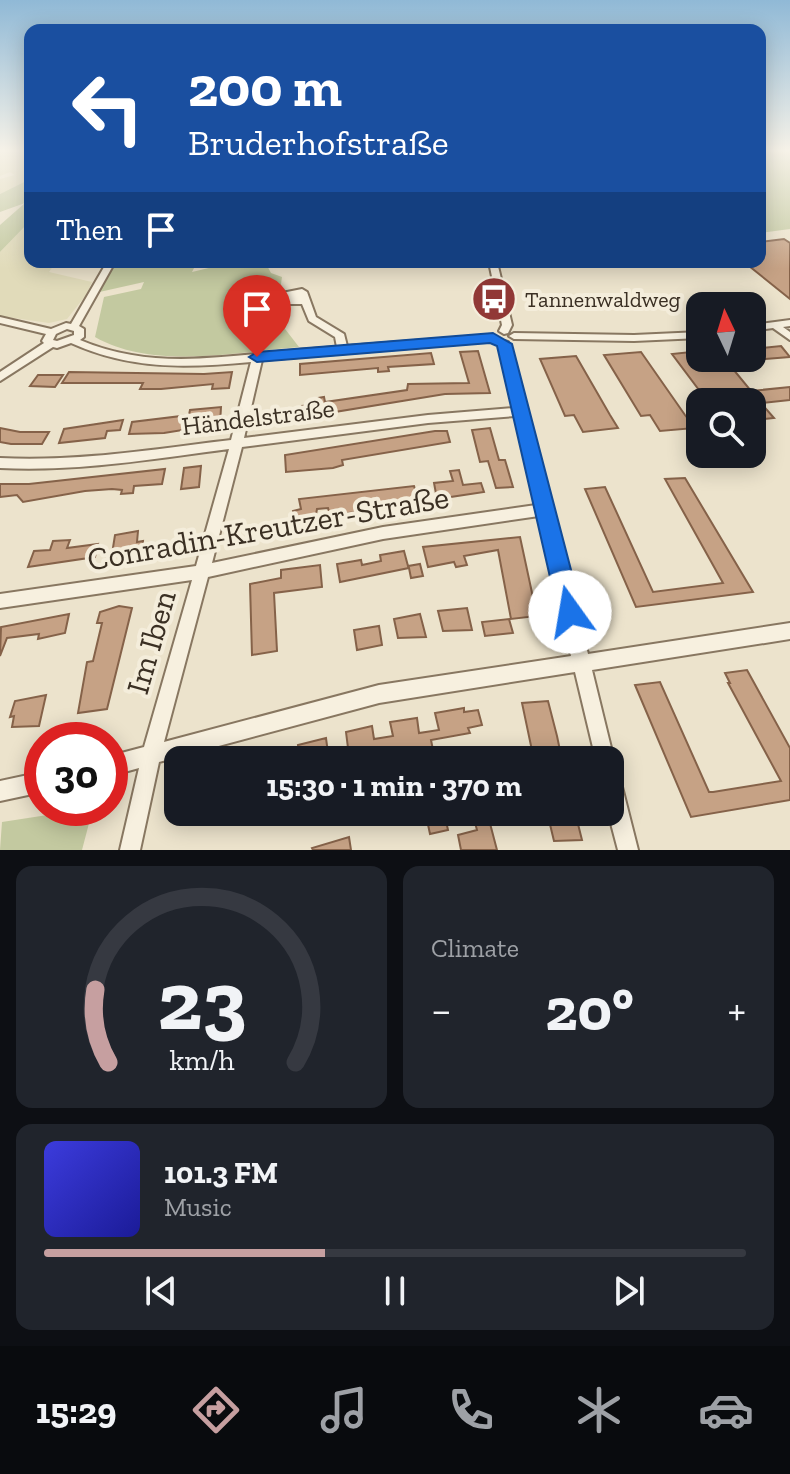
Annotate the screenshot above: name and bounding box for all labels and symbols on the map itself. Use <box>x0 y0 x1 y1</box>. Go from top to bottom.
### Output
pin <box>223 275 291 357</box>
bus stop icon: Tannenwaldweg <box>470 275 518 323</box>
place label: Tannenwaldweg <box>525 286 681 313</box>
north arrow <box>686 292 766 372</box>
street label: Händelstraße <box>180 392 336 442</box>
street label: Conradin-Kreutzer-Straße <box>84 477 452 579</box>
position arrow <box>528 570 612 654</box>
street label: Im Iben <box>118 585 184 698</box>
speed limit sign: 30 <box>24 722 128 826</box>

